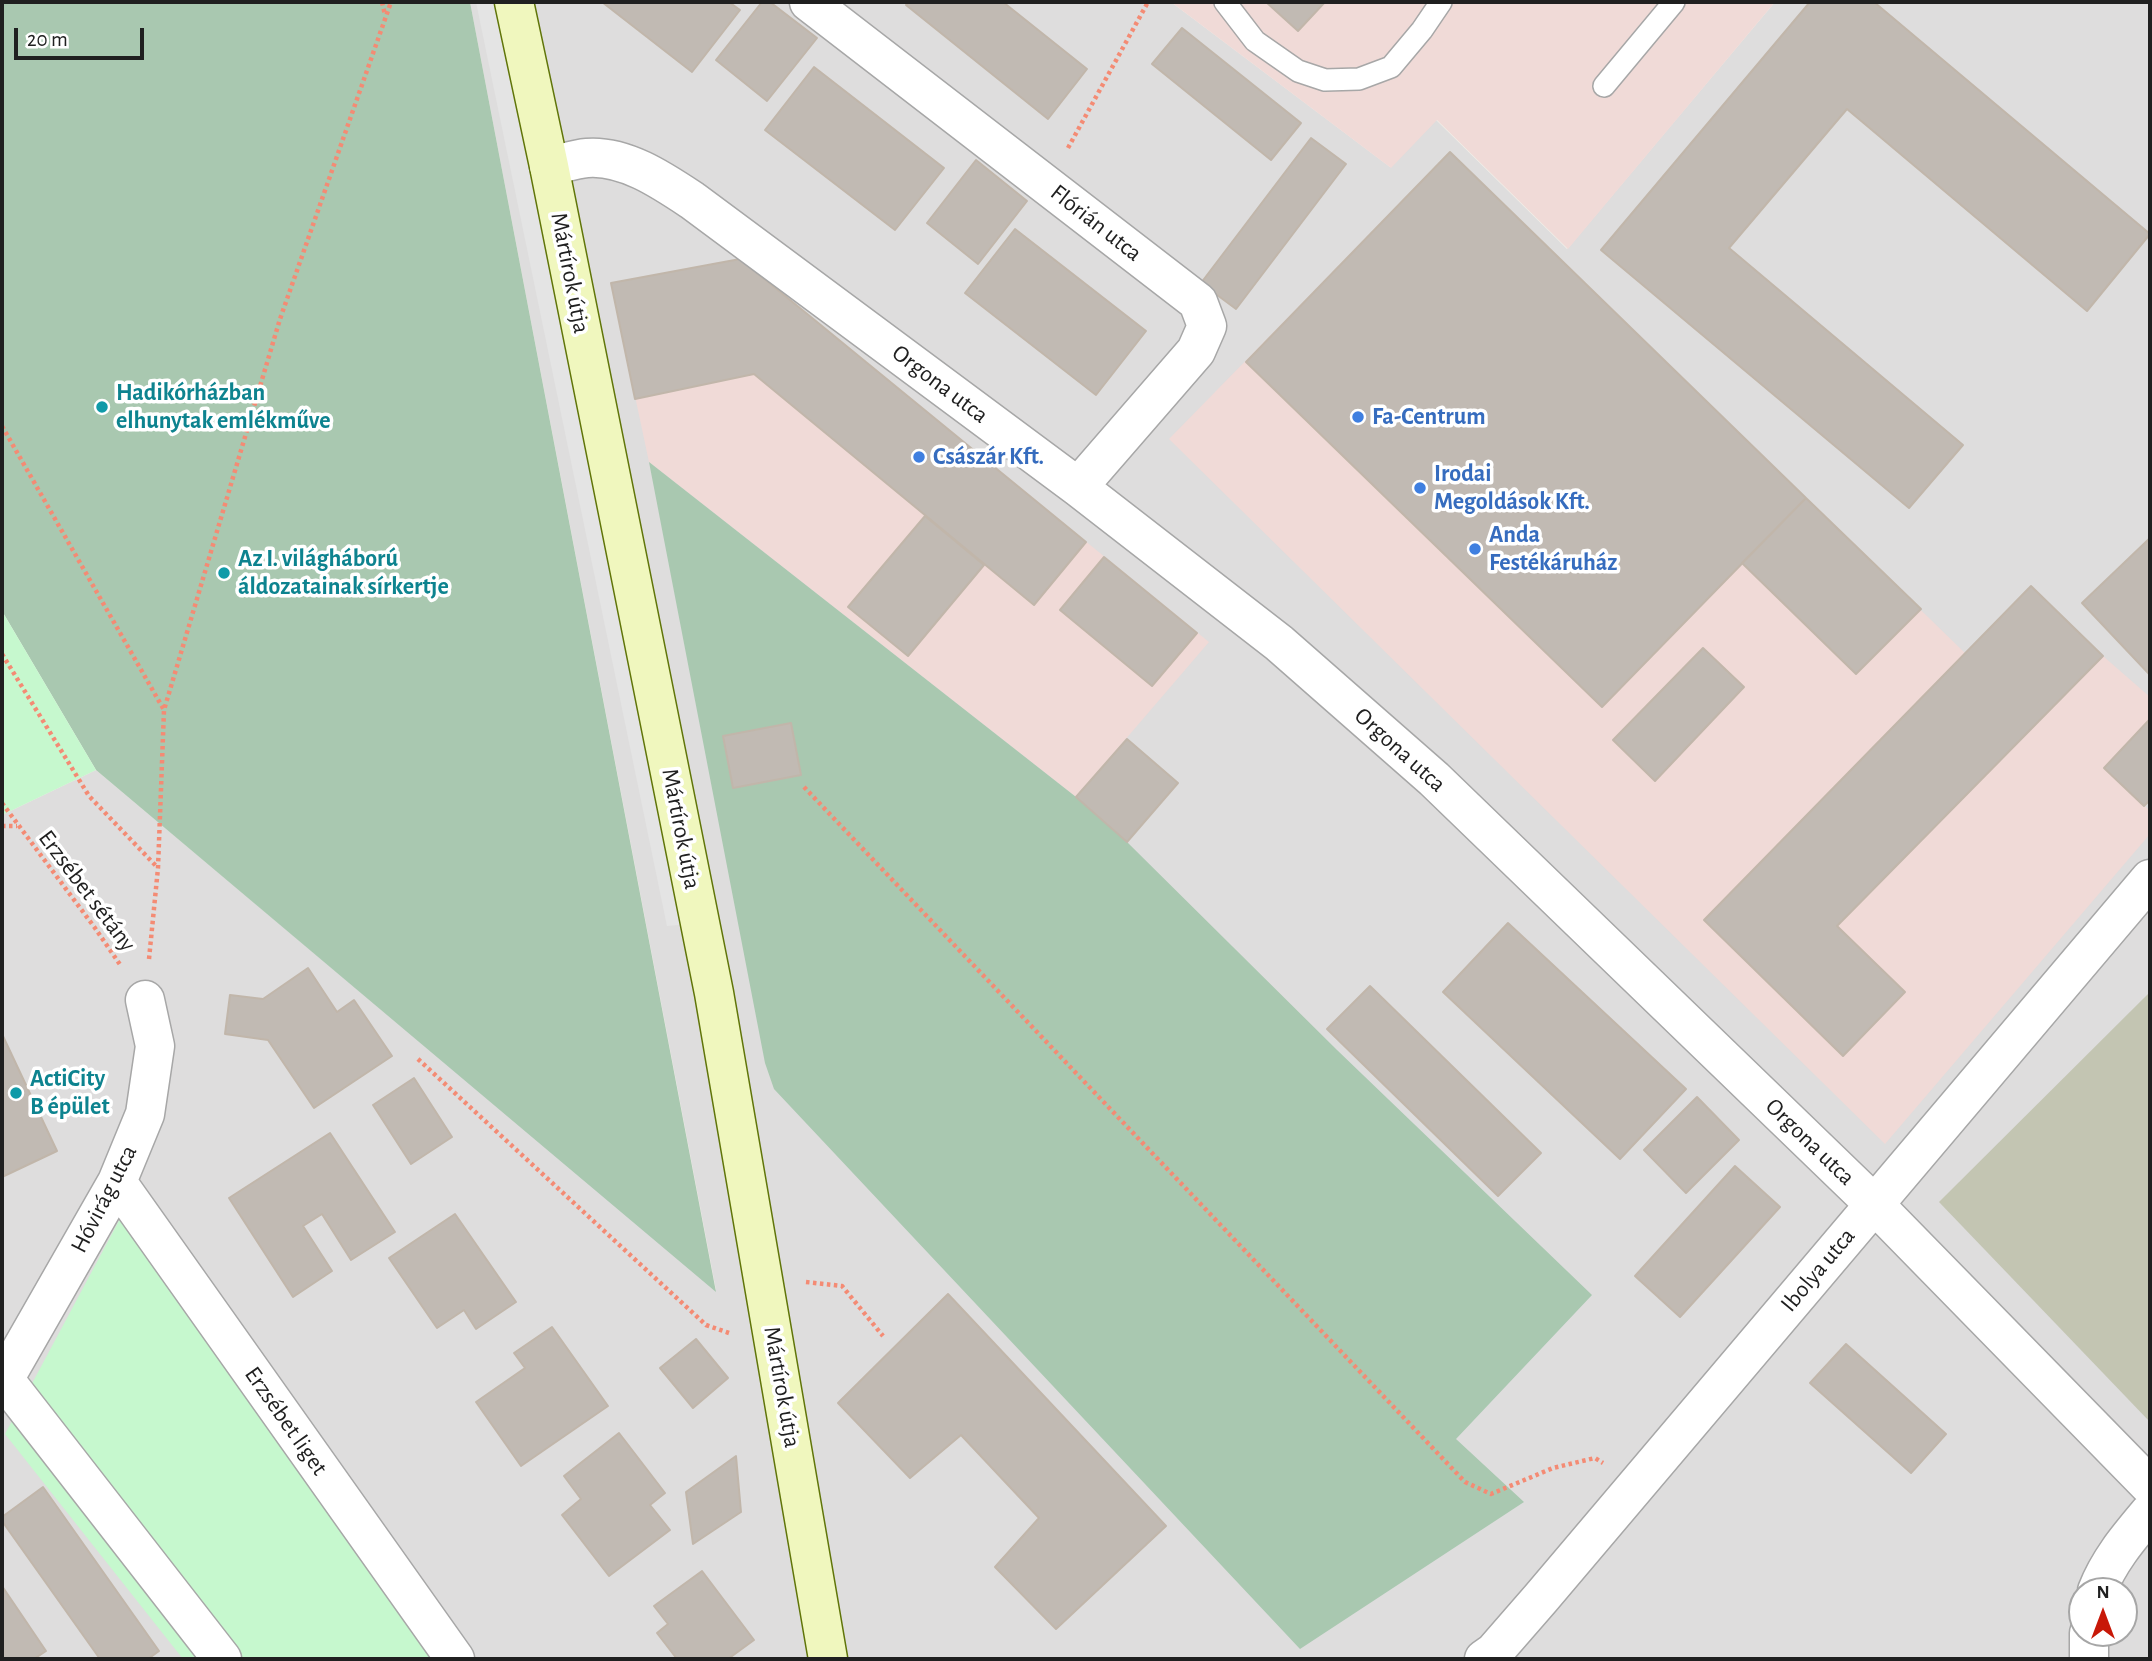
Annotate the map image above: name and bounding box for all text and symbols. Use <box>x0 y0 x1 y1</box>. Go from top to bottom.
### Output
scale bar <box>18 14 147 58</box>
text: 20 m <box>27 29 68 50</box>
street label: Flórián utca <box>1044 178 1148 268</box>
street label: Mártírok útja <box>544 210 596 336</box>
street label: Orgona utca <box>886 338 994 430</box>
place label: Hadikórházban elhunytak emlékműve <box>116 379 331 435</box>
marker: Hadikórházban elhunytak emlékműve <box>94 399 110 415</box>
place label: Fa-Centrum <box>1372 403 1486 431</box>
marker: Fa-Centrum <box>1350 409 1366 425</box>
place label: Császár Kft. <box>933 443 1044 471</box>
marker: Császár Kft. <box>911 449 927 465</box>
place label: Irodai Megoldások Kft. <box>1434 460 1590 516</box>
marker: Irodai Megoldások Kft. <box>1412 480 1428 496</box>
place label: Anda Festékáruház <box>1489 521 1617 577</box>
marker: Anda Festékáruház <box>1467 541 1483 557</box>
place label: Az I. világháború áldozatainak sírkertje <box>238 545 449 601</box>
marker: Az I. világháború áldozatainak sírkertje <box>216 565 232 581</box>
street label: Orgona utca <box>1348 701 1452 799</box>
street label: Mártírok útja <box>655 766 707 892</box>
street label: Erzsébet sétány <box>32 825 142 957</box>
place label: ActiCity B épület <box>30 1065 110 1121</box>
marker: ActiCity B épület <box>8 1085 24 1101</box>
street label: Orgona utca <box>1759 1092 1861 1192</box>
street label: Hóvirág utca <box>65 1140 143 1258</box>
street label: Ibolya utca <box>1775 1222 1861 1318</box>
street label: Mártírok útja <box>757 1324 807 1450</box>
street label: Erzsébet liget <box>238 1361 334 1481</box>
north arrow <box>2068 1577 2138 1647</box>
text: N <box>2096 1583 2110 1602</box>

